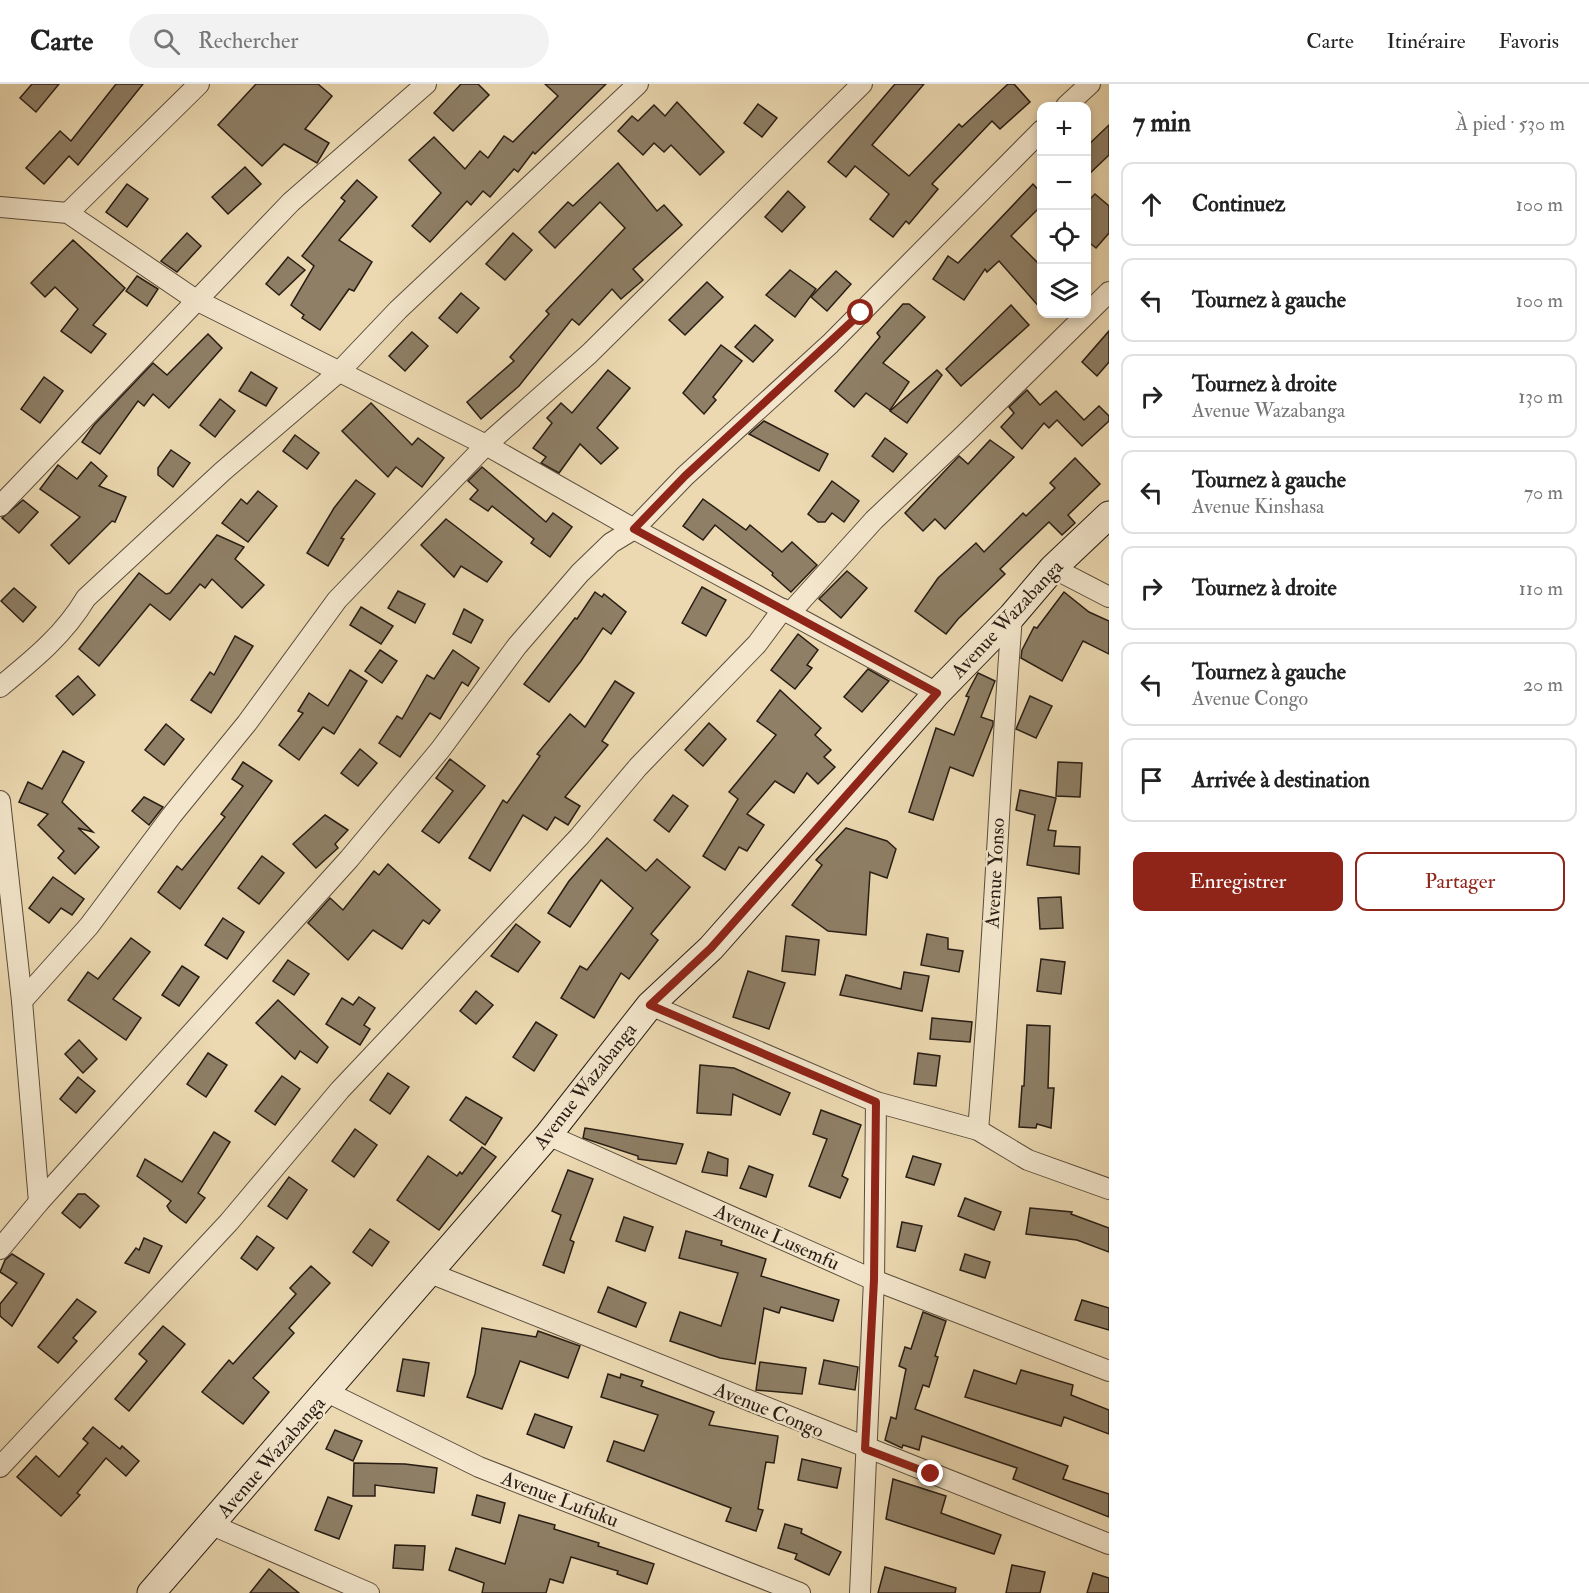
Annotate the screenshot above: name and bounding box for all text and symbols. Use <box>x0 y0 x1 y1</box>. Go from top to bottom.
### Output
search box <box>129 14 549 68</box>
text: Carte <box>30 24 93 59</box>
icon: search <box>150 25 183 58</box>
text: Rechercher <box>198 27 298 55</box>
text: Carte <box>1306 28 1354 55</box>
text: Itinéraire <box>1387 28 1465 55</box>
text: Favoris <box>1498 28 1559 55</box>
map controls <box>1037 102 1091 318</box>
button: + <box>1037 102 1091 156</box>
text: 7 min <box>1133 107 1191 139</box>
text: À pied · 530 m <box>1456 111 1565 136</box>
button: − <box>1037 156 1091 210</box>
icon: ahead <box>1135 188 1168 221</box>
text: Continuez <box>1192 190 1285 218</box>
text: 100 m <box>1516 192 1563 217</box>
button: locate <box>1037 210 1091 264</box>
button: layers <box>1037 264 1091 318</box>
icon: left <box>1135 284 1168 317</box>
text: Tournez à gauche <box>1192 286 1346 314</box>
text: 100 m <box>1516 288 1563 313</box>
route start <box>847 299 873 325</box>
text: Tournez à droite <box>1192 370 1337 398</box>
icon: right <box>1135 380 1168 413</box>
text: 130 m <box>1518 384 1563 409</box>
text: Avenue Wazabanga <box>1192 398 1345 423</box>
text: Tournez à gauche <box>1192 466 1346 494</box>
icon: left <box>1135 476 1168 509</box>
text: 70 m <box>1524 480 1563 505</box>
text: Avenue Kinshasa <box>1192 494 1324 519</box>
street label: Avenue Wazabanga <box>945 554 1069 684</box>
icon: right <box>1135 572 1168 605</box>
text: Tournez à droite <box>1192 574 1337 602</box>
text: 110 m <box>1519 576 1563 601</box>
text: Tournez à gauche <box>1192 658 1346 686</box>
icon: left <box>1135 668 1168 701</box>
text: 20 m <box>1523 672 1563 697</box>
text: Avenue Congo <box>1192 686 1308 711</box>
icon: arrive <box>1135 764 1168 797</box>
text: Arrivée à destination <box>1192 766 1370 794</box>
street label: Avenue Yonso <box>980 817 1010 930</box>
button: Enregistrer <box>1133 852 1343 911</box>
button: Partager <box>1355 852 1565 911</box>
street label: Avenue Wazabanga <box>527 1017 642 1155</box>
street label: Avenue Lusemfu <box>710 1198 844 1276</box>
street label: Avenue Congo <box>710 1376 828 1443</box>
street label: Avenue Wazabanga <box>211 1390 331 1524</box>
route end <box>917 1460 943 1486</box>
street label: Avenue Lufuku <box>497 1465 622 1533</box>

